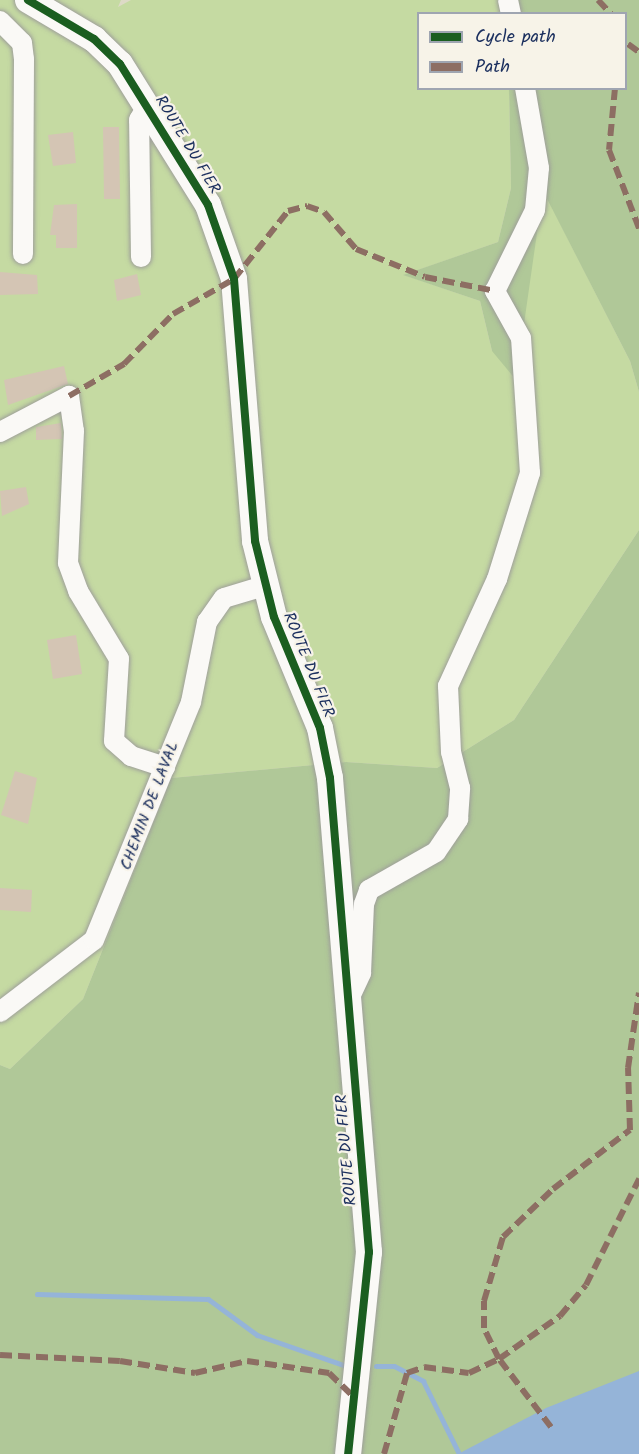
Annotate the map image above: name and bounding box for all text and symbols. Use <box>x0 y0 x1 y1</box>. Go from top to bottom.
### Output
legend <box>417 12 627 90</box>
text: Cycle path <box>475 23 556 52</box>
text: Path <box>475 53 510 82</box>
street label: ROUTE DU FIER <box>150 92 224 198</box>
street label: ROUTE DU FIER <box>278 610 338 720</box>
street label: CHEMIN DE LAVAL <box>117 739 183 873</box>
street label: ROUTE DU FIER <box>333 1094 361 1206</box>

